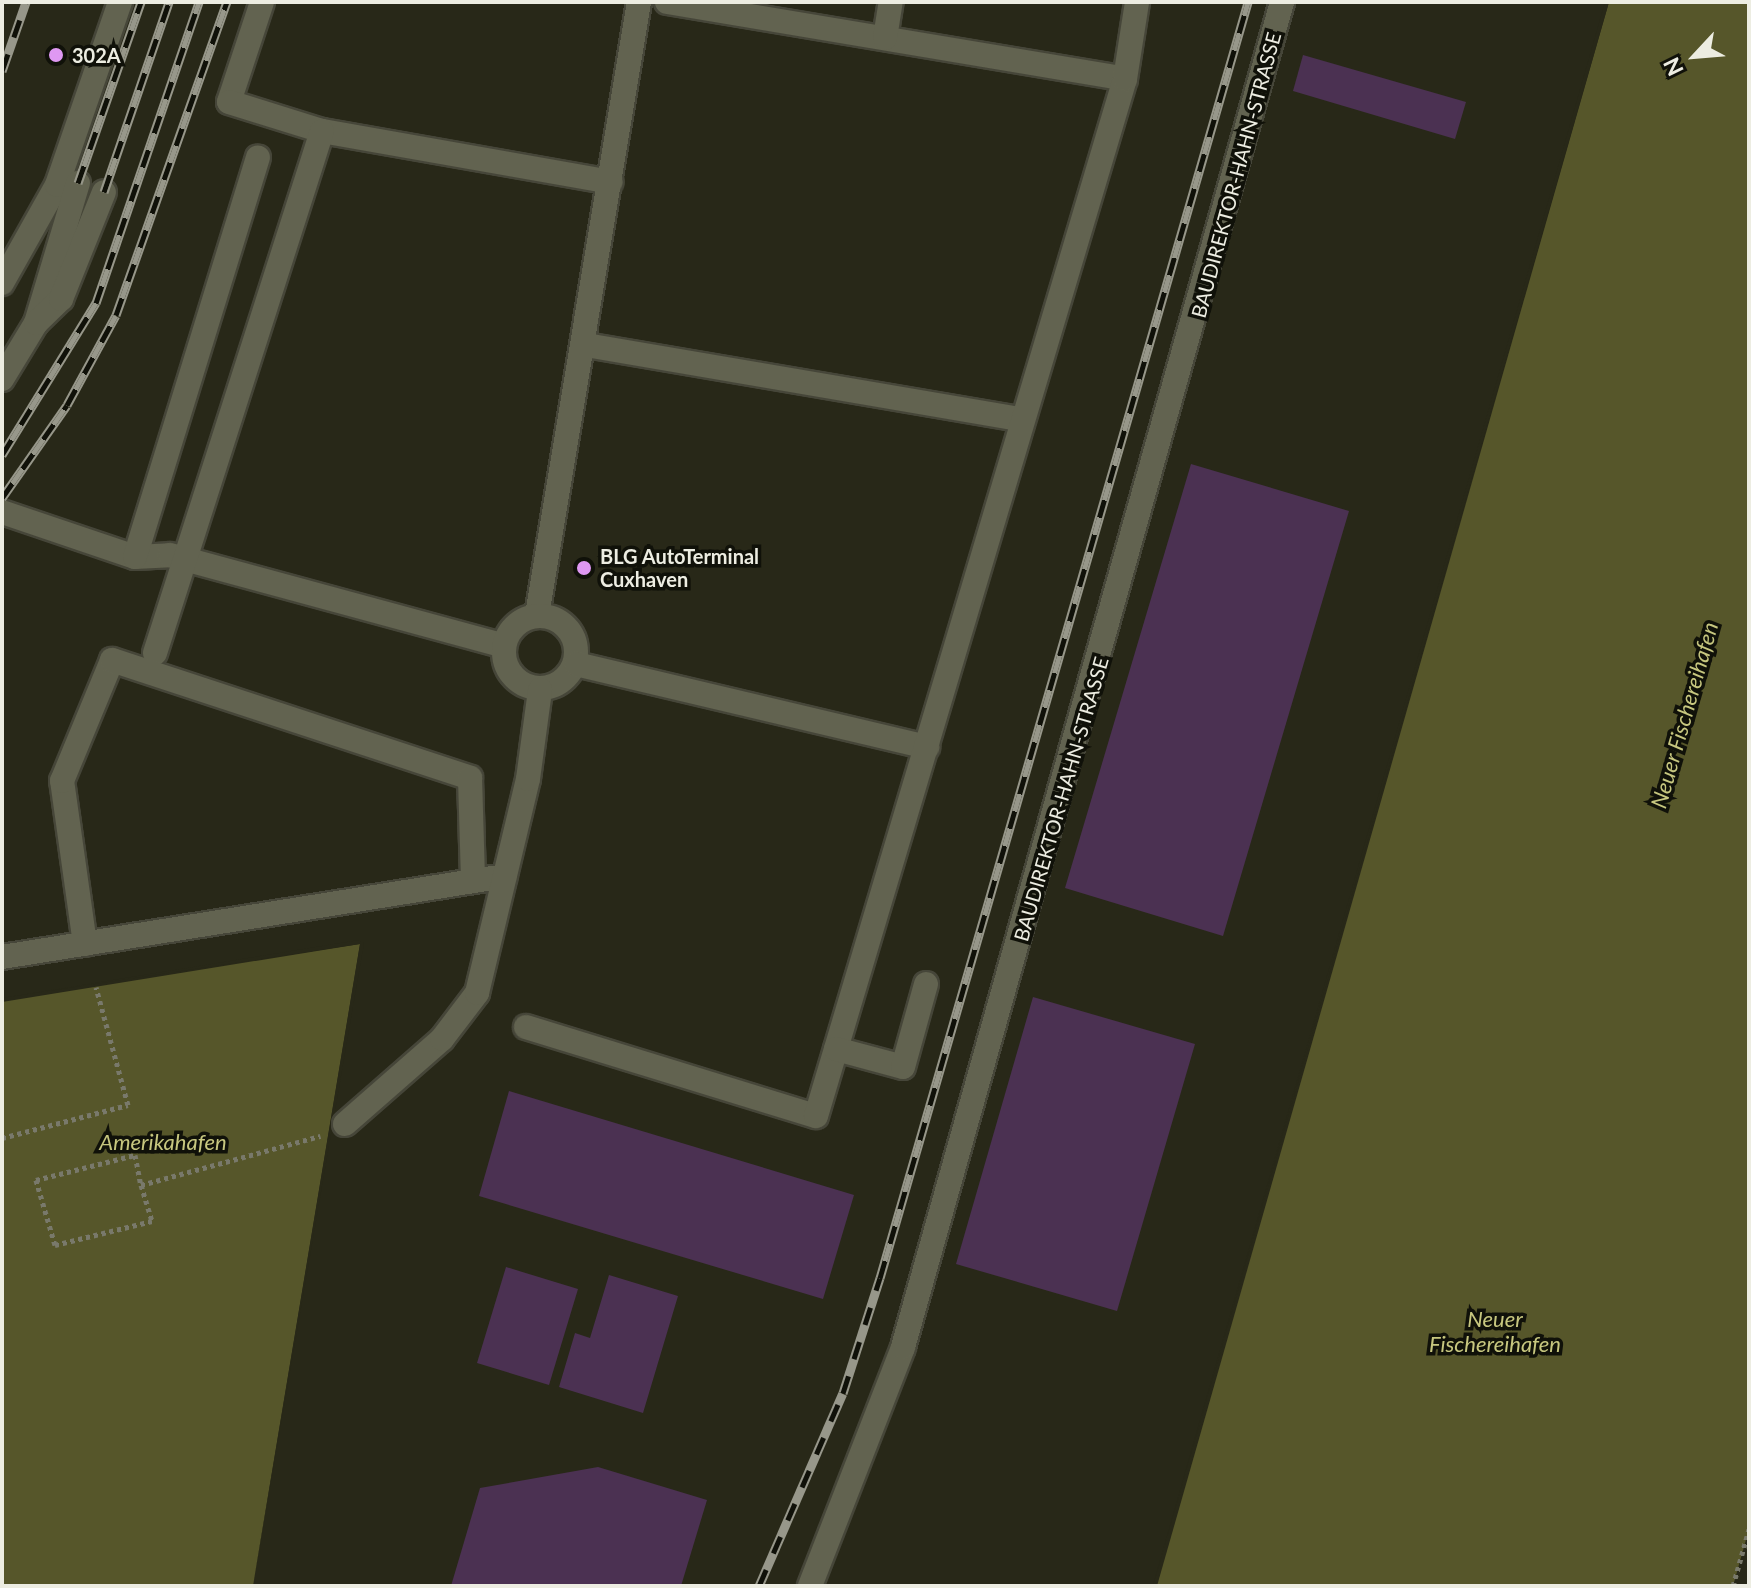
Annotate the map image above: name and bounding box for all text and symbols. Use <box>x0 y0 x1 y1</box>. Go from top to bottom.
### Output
north arrow <box>1655 16 1735 96</box>
street label: BAUDIREKTOR-HAHN-STRASSE <box>1186 30 1286 320</box>
place label: 302A <box>72 43 121 67</box>
marker: 302A <box>47 46 65 64</box>
text: N <box>1657 53 1689 80</box>
place label: BLG AutoTerminal Cuxhaven <box>600 544 760 591</box>
marker: BLG AutoTerminal Cuxhaven <box>575 559 593 577</box>
water label: Neuer Fischereihafen <box>1645 619 1723 811</box>
street label: BAUDIREKTOR-HAHN-STRASSE <box>1009 654 1113 944</box>
water label: Amerikahafen <box>99 1129 227 1155</box>
water label: Neuer Fischereihafen <box>1429 1305 1561 1356</box>

